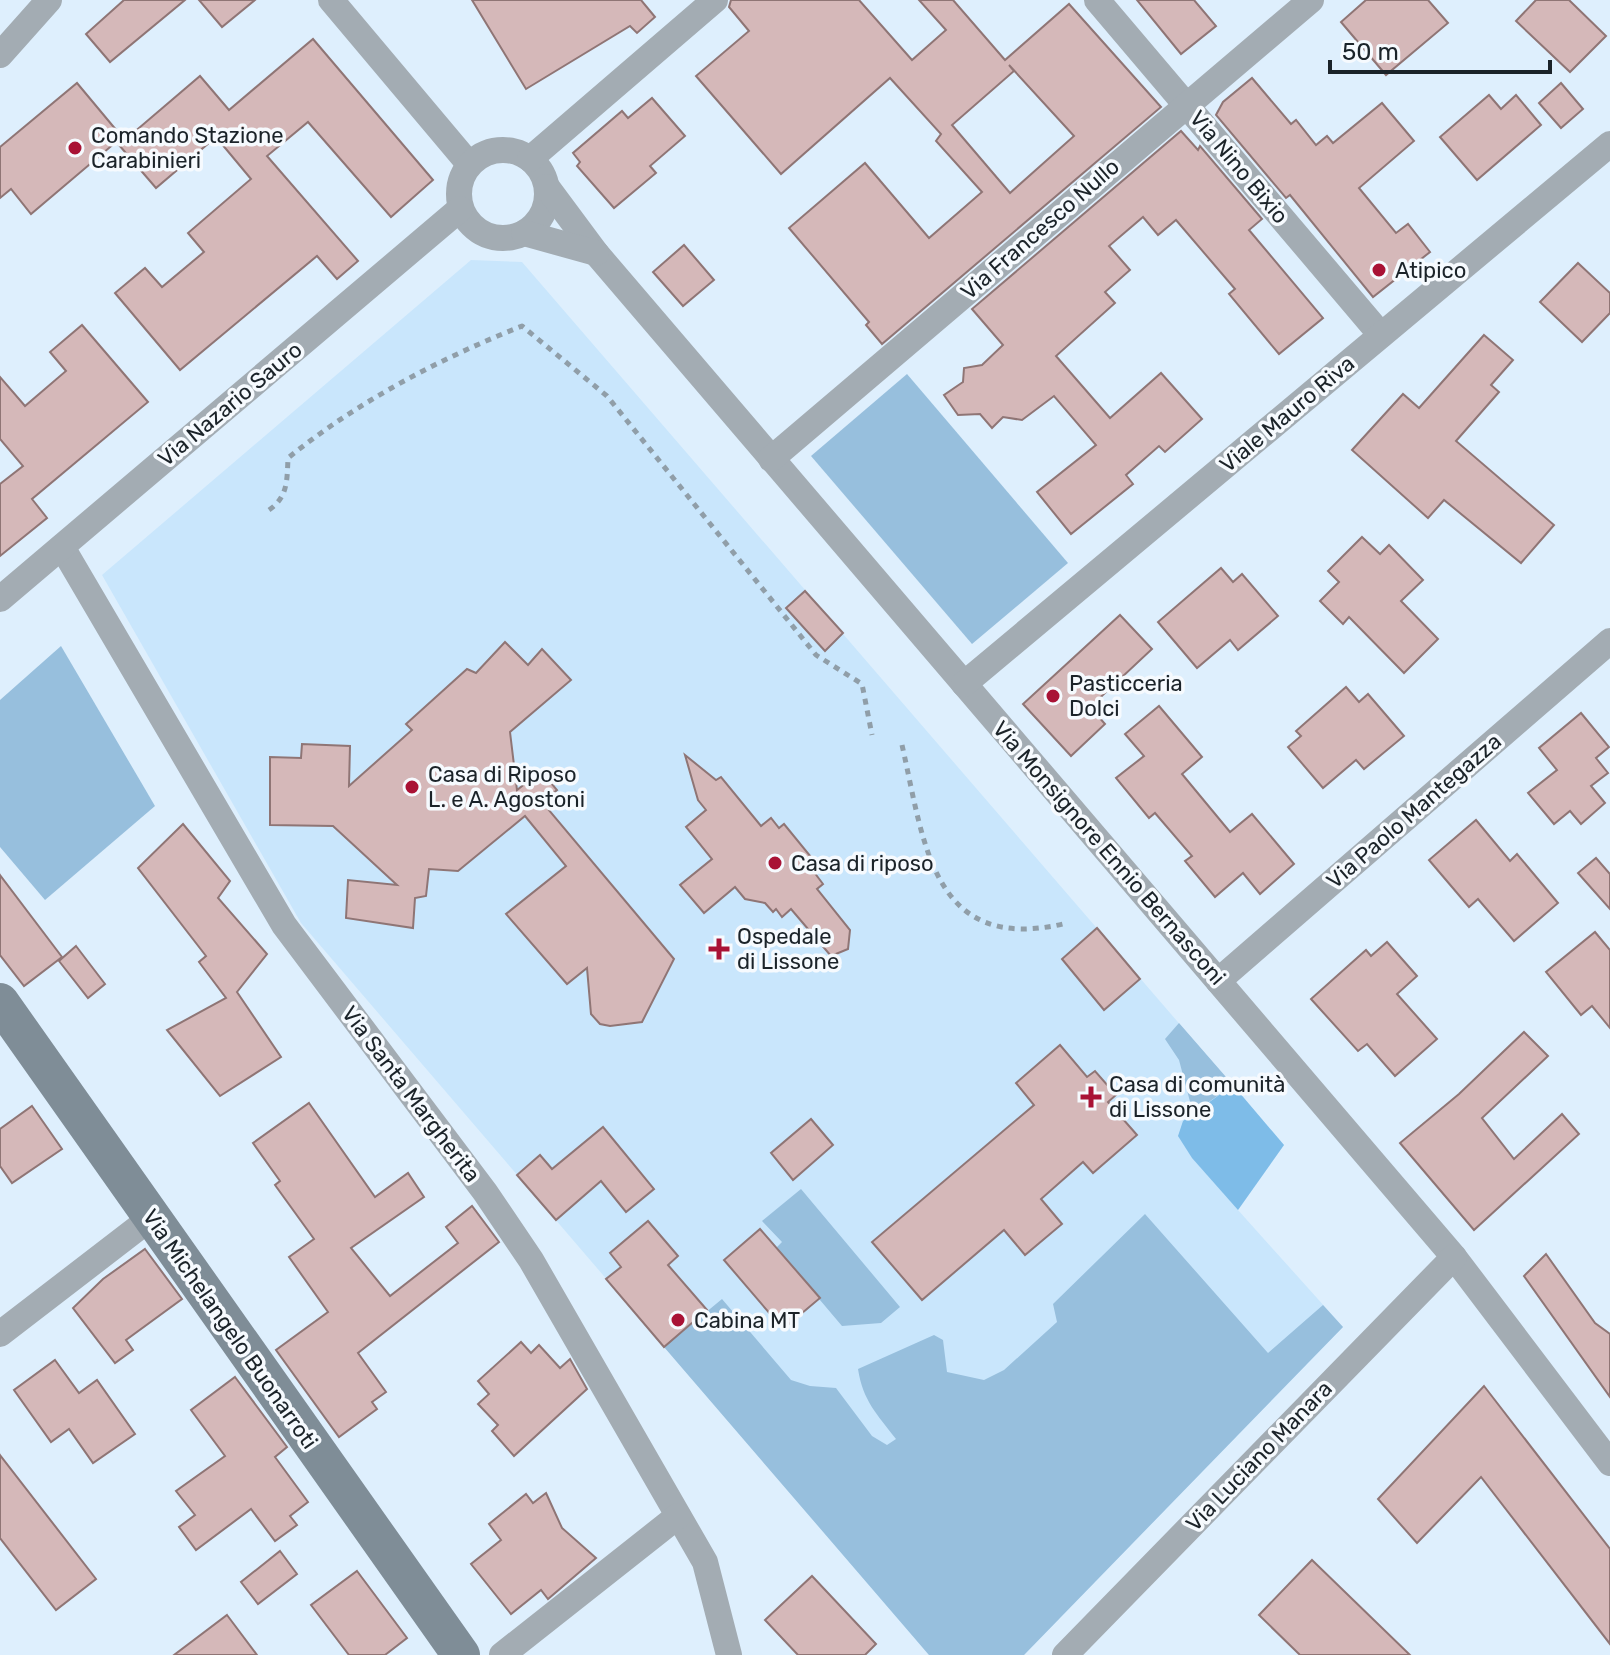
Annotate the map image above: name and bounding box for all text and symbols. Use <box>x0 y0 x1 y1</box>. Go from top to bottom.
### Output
scale bar <box>1330 24 1550 74</box>
text: 50 m <box>1342 38 1399 66</box>
street label: Via Nino Bixio <box>1184 105 1294 229</box>
place label: Comando Stazione Carabinieri <box>91 122 284 174</box>
marker: Comando Stazione Carabinieri <box>66 139 84 157</box>
street label: Via Francesco Nullo <box>955 153 1125 305</box>
place label: Atipico <box>1395 257 1466 284</box>
marker: Atipico <box>1370 261 1388 279</box>
street label: Via Nazario Sauro <box>153 336 307 472</box>
street label: Viale Mauro Riva <box>1214 350 1360 478</box>
place label: Pasticceria Dolci <box>1069 670 1183 722</box>
marker: Pasticceria Dolci <box>1044 687 1062 705</box>
street label: Via Monsignore Ennio Bernasconi <box>987 715 1231 991</box>
street label: Via Paolo Mantegazza <box>1321 728 1507 894</box>
place label: Casa di Riposo L. e A. Agostoni <box>428 761 585 813</box>
marker: Casa di Riposo L. e A. Agostoni <box>403 778 421 796</box>
place label: Casa di riposo <box>791 850 934 877</box>
marker: Casa di riposo <box>766 854 784 872</box>
place label: Ospedale di Lissone <box>737 923 839 975</box>
marker: Ospedale di Lissone <box>708 938 730 960</box>
street label: Via Santa Margherita <box>336 1001 486 1187</box>
place label: Casa di comunità di Lissone <box>1109 1071 1285 1123</box>
marker: Casa di comunità di Lissone <box>1080 1086 1102 1108</box>
street label: Via Michelangelo Buonarroti <box>137 1204 323 1454</box>
place label: Cabina MT <box>694 1307 801 1334</box>
marker: Cabina MT <box>669 1311 687 1329</box>
street label: Via Luciano Manara <box>1180 1375 1338 1537</box>

